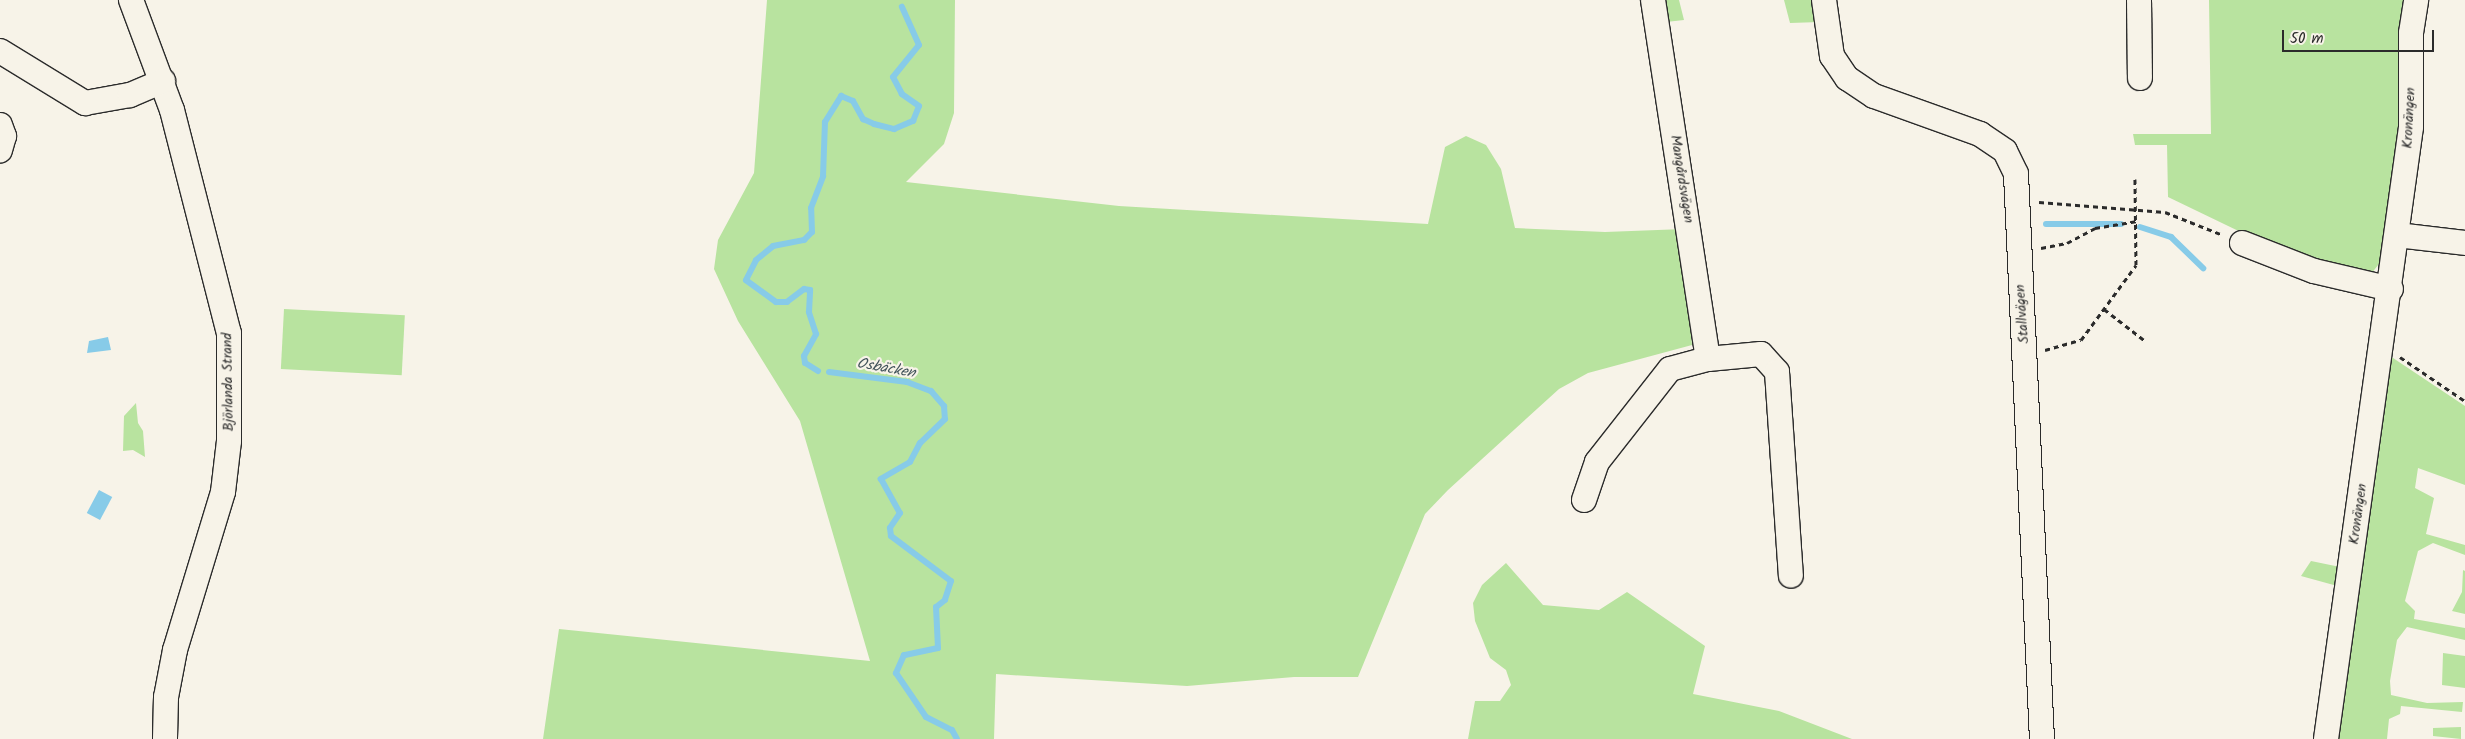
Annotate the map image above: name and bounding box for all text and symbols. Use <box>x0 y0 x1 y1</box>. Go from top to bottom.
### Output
scale bar <box>2285 20 2438 52</box>
text: 50 m <box>2290 27 2324 51</box>
street label: Kronängen <box>2399 87 2419 149</box>
street label: Mangårdsvägen <box>1667 134 1697 224</box>
street label: Stallvägen <box>2012 284 2032 344</box>
street label: Björlanda Strand <box>219 333 237 431</box>
water label: Osbäcken <box>855 355 917 383</box>
street label: Kronängen <box>2345 483 2371 545</box>

